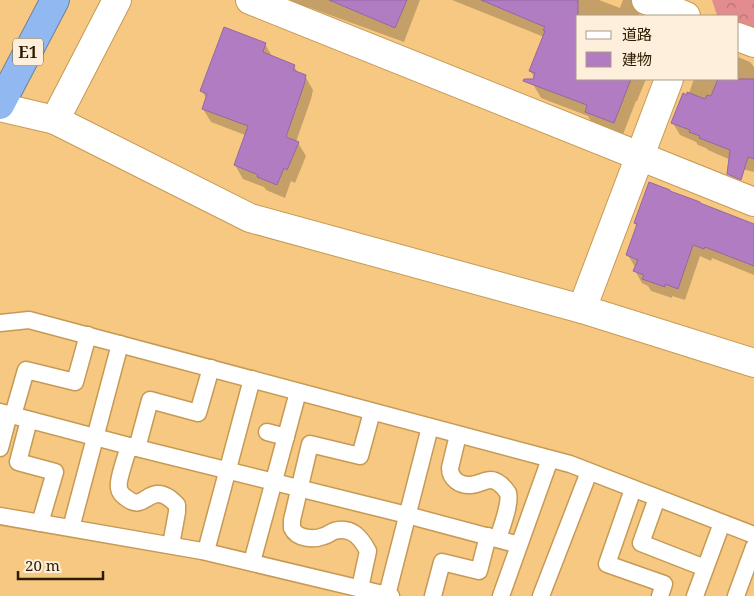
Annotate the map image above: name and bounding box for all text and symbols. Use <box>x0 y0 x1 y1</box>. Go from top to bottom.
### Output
legend <box>576 15 739 80</box>
text: 道路 <box>622 24 652 44</box>
road number: E1 <box>13 38 43 66</box>
text: 建物 <box>622 49 652 69</box>
scale bar <box>18 548 102 580</box>
text: 20 m <box>25 555 60 575</box>

